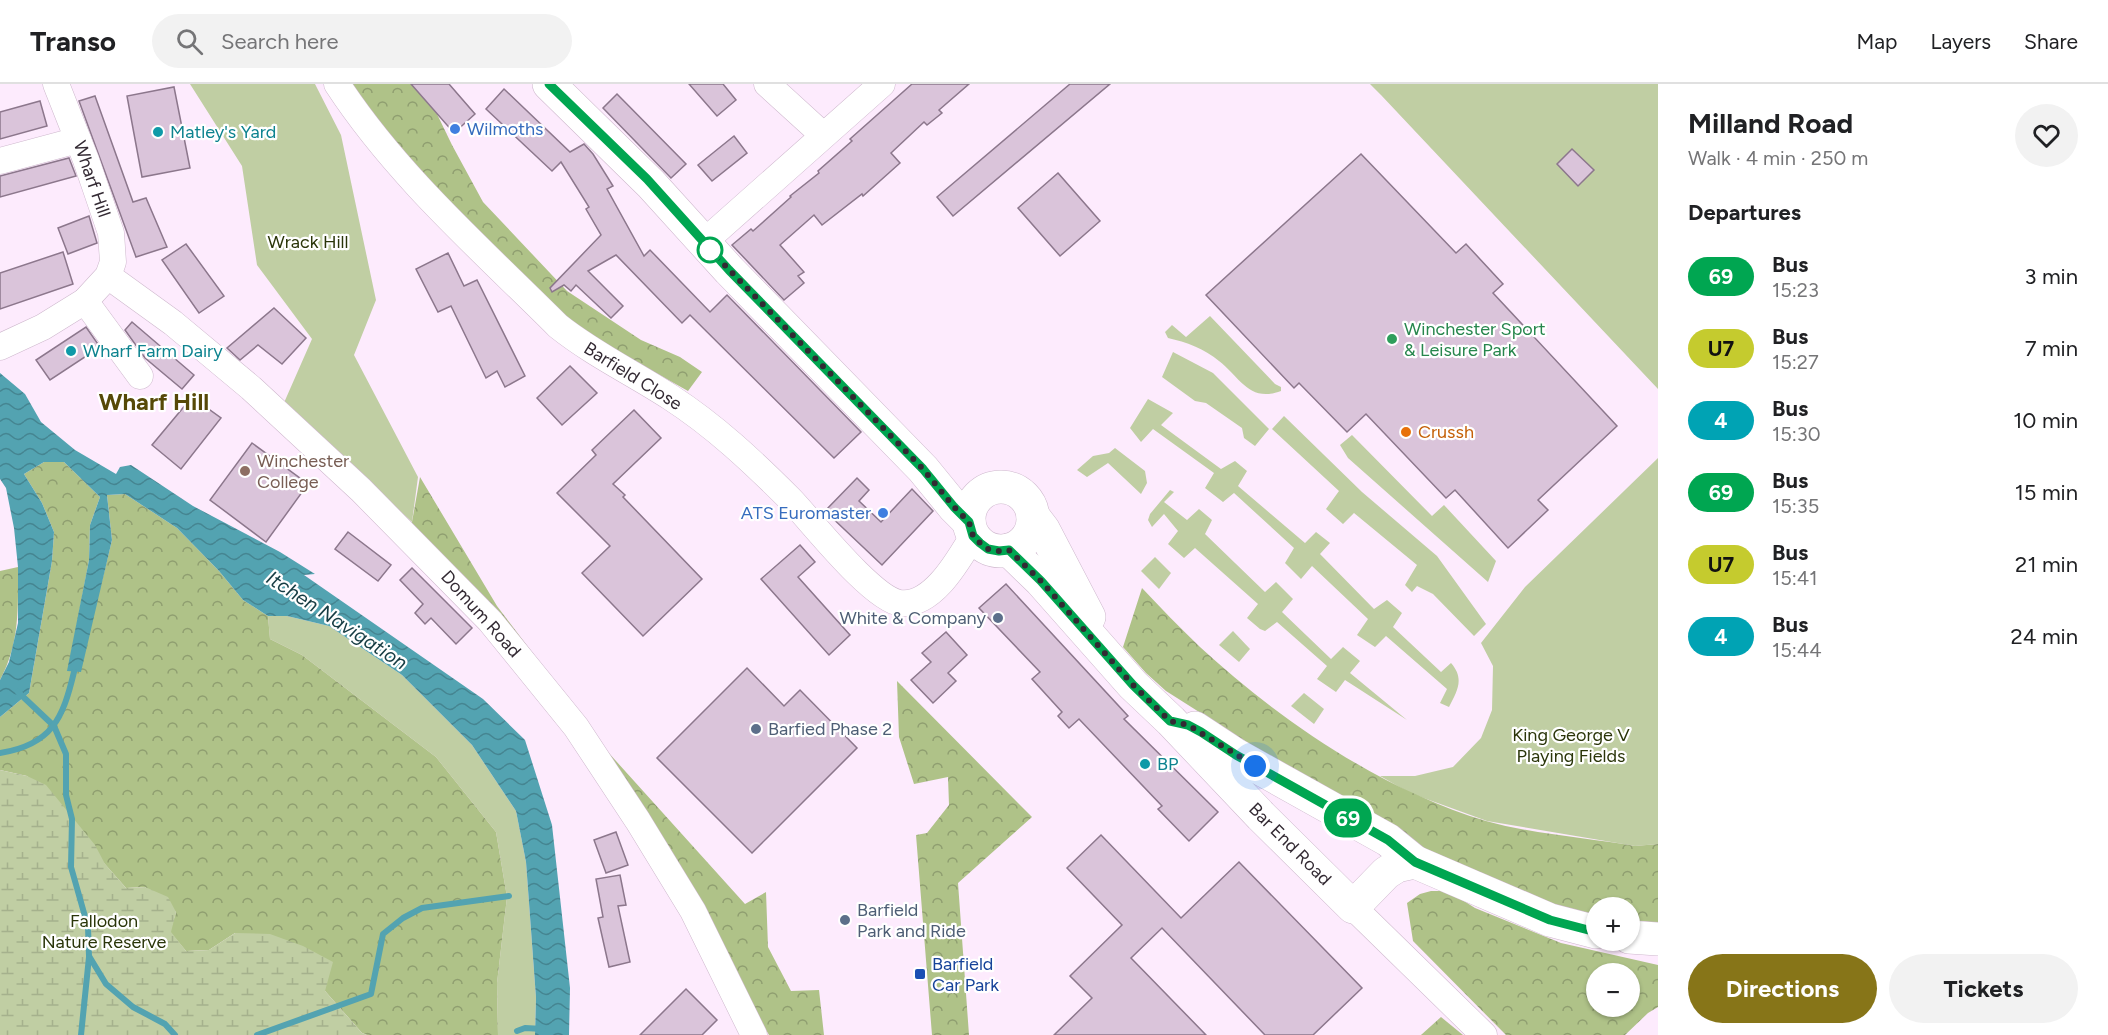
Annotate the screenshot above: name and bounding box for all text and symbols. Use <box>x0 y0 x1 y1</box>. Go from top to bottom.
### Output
search box <box>152 14 572 68</box>
text: Transo <box>30 24 116 58</box>
icon: search <box>173 25 206 58</box>
text: Search here <box>221 28 339 55</box>
text: Map <box>1857 29 1897 54</box>
text: Layers <box>1930 29 1991 54</box>
text: Share <box>2024 29 2078 54</box>
button: heart <box>2015 104 2078 167</box>
text: Milland Road <box>1688 106 1853 140</box>
place label: Wilmoths <box>467 118 543 140</box>
place label: Matley's Yard <box>170 121 276 143</box>
marker: Wilmoths <box>448 122 462 136</box>
marker: Matley's Yard <box>151 125 165 139</box>
street label: Wharf Hill <box>69 138 115 220</box>
text: Walk · 4 min · 250 m <box>1688 146 1868 170</box>
text: Departures <box>1688 199 1801 226</box>
park label: Wrack Hill <box>267 231 349 253</box>
unlabelled marker <box>697 237 723 263</box>
text: Bus <box>1772 251 1808 278</box>
text: 3 min <box>2024 263 2078 290</box>
text: 69 <box>1709 264 1733 289</box>
text: 15:23 <box>1772 278 1819 302</box>
place label: Winchester Sport & Leisure Park <box>1404 318 1546 361</box>
text: Bus <box>1772 323 1808 350</box>
marker: Winchester Sport & Leisure Park <box>1385 332 1399 346</box>
text: 7 min <box>2025 335 2078 362</box>
text: U7 <box>1708 336 1734 361</box>
street label: Barfield Close <box>580 337 686 415</box>
place label: Wharf Farm Dairy <box>83 340 223 362</box>
marker: Wharf Farm Dairy <box>64 344 78 358</box>
text: 15:27 <box>1772 350 1819 374</box>
district label: Wharf Hill <box>99 387 209 416</box>
text: Bus <box>1772 395 1808 422</box>
text: 10 min <box>2013 407 2078 434</box>
text: 4 <box>1714 408 1728 433</box>
place label: Crussh <box>1418 421 1474 443</box>
text: 15:30 <box>1772 422 1821 446</box>
marker: Crussh <box>1399 425 1413 439</box>
place label: Winchester College <box>257 450 349 493</box>
marker: Winchester College <box>238 464 252 478</box>
text: Bus <box>1772 467 1808 494</box>
text: 15 min <box>2015 479 2078 506</box>
text: 69 <box>1709 480 1733 505</box>
text: 15:35 <box>1772 494 1819 518</box>
place label: ATS Euromaster <box>741 502 871 524</box>
marker: ATS Euromaster <box>876 506 890 520</box>
text: Bus <box>1772 539 1808 566</box>
text: 21 min <box>2015 551 2078 578</box>
text: U7 <box>1708 552 1734 577</box>
water label: Itchen Navigation <box>262 566 412 674</box>
street label: Domum Road <box>436 566 526 662</box>
text: 15:41 <box>1772 566 1818 590</box>
place label: White & Company <box>839 607 987 629</box>
marker: White & Company <box>991 611 1005 625</box>
text: Bus <box>1772 611 1808 638</box>
text: 24 min <box>2011 623 2078 650</box>
text: 4 <box>1714 624 1728 649</box>
text: 15:44 <box>1772 638 1822 662</box>
place label: Barfied Phase 2 <box>768 718 892 740</box>
marker: Barfied Phase 2 <box>749 722 763 736</box>
park label: King George V Playing Fields <box>1512 724 1630 767</box>
your location <box>1240 751 1270 781</box>
place label: BP <box>1157 753 1178 775</box>
marker: BP <box>1138 757 1152 771</box>
street label: Bar End Road <box>1244 798 1336 890</box>
line badge: 69 <box>1321 798 1375 838</box>
text: 69 <box>1336 806 1360 831</box>
map controls <box>1586 897 1640 1017</box>
button: + <box>1586 897 1640 951</box>
place label: Barfield Park and Ride <box>857 899 966 942</box>
park label: Fallodon Nature Reserve <box>42 910 167 953</box>
marker: Barfield Park and Ride <box>838 913 852 927</box>
place label: Barfield Car Park <box>932 953 999 996</box>
button: Directions <box>1688 954 1877 1023</box>
button: Tickets <box>1889 954 2078 1023</box>
button: − <box>1586 963 1640 1017</box>
marker: Barfield Car Park <box>913 967 927 981</box>

